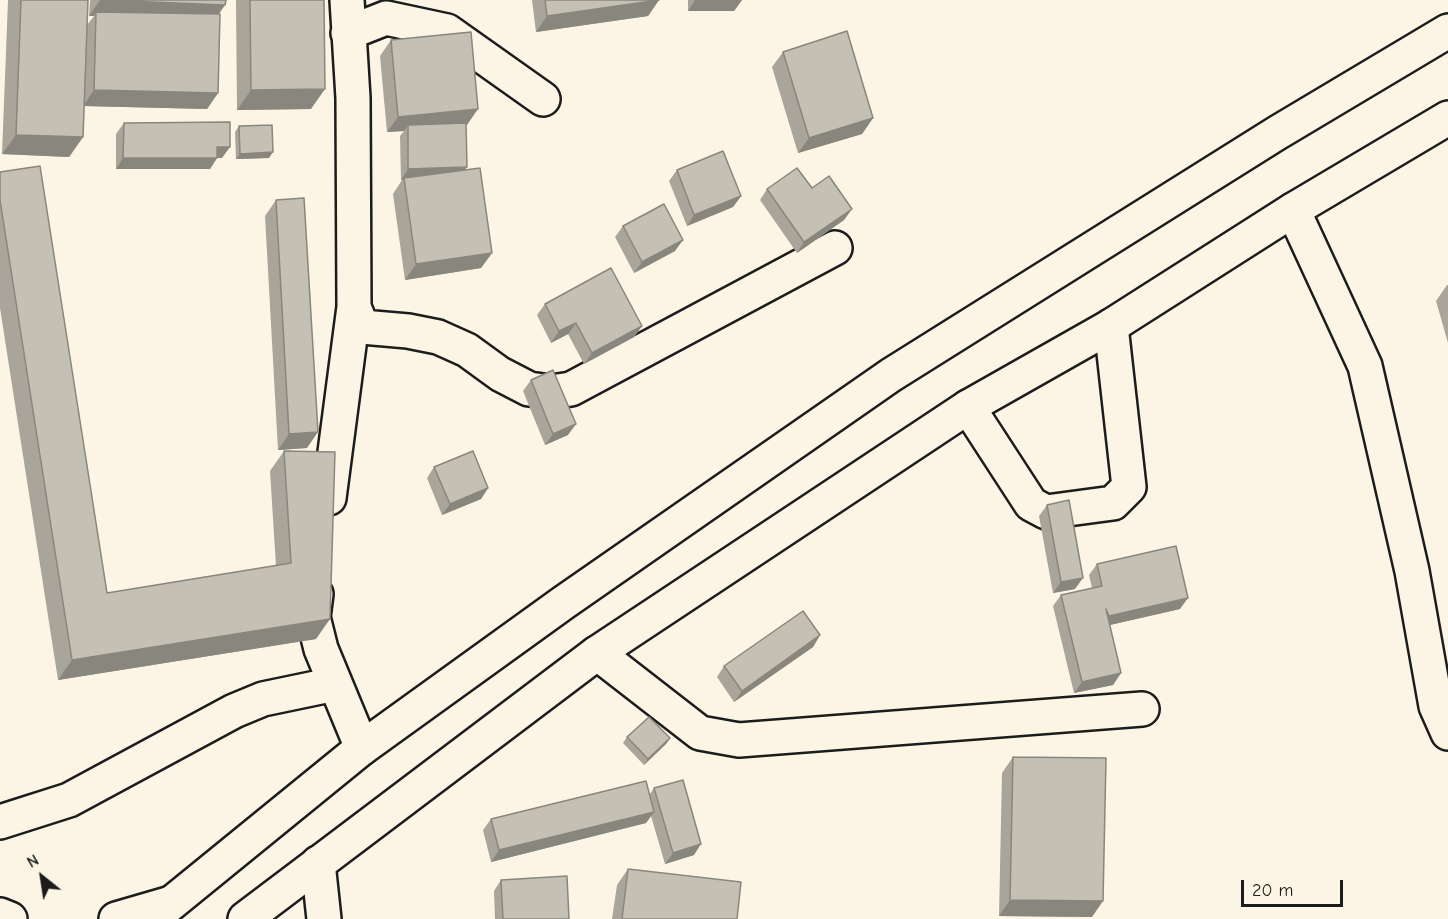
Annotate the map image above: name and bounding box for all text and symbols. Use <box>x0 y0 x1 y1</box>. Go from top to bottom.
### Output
north arrow <box>12 847 72 907</box>
text: N <box>24 851 42 872</box>
scale bar <box>1244 868 1346 906</box>
text: 20 m <box>1252 880 1293 901</box>

